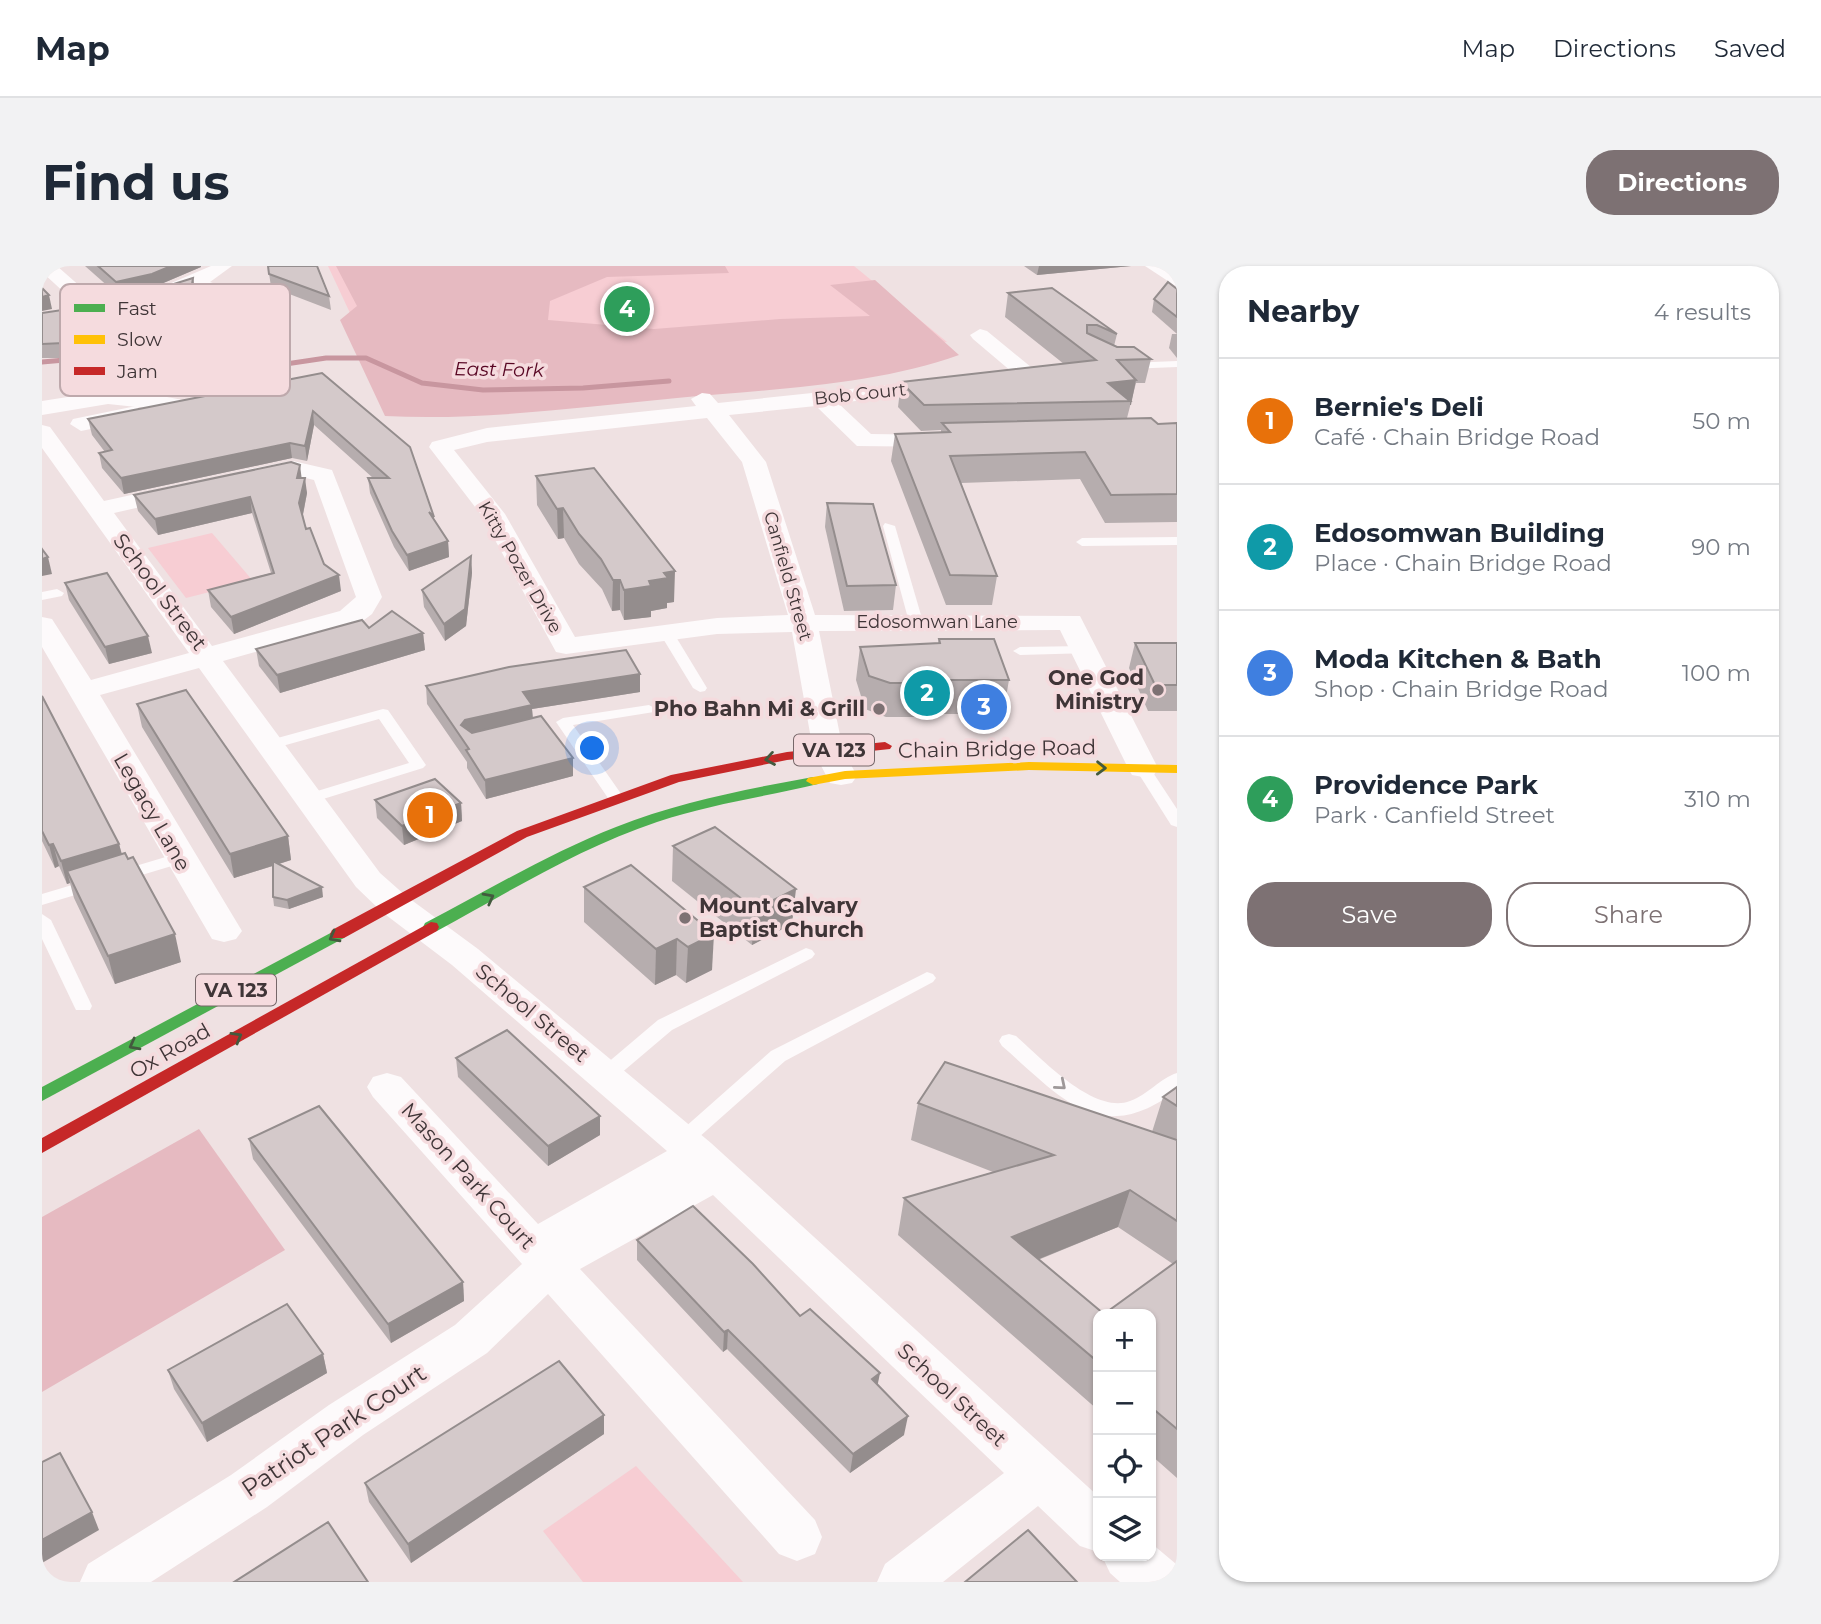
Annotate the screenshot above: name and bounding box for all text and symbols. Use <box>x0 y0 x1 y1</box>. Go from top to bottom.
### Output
text: Map <box>35 28 110 68</box>
text: Map <box>1462 34 1515 63</box>
text: Directions <box>1553 34 1676 63</box>
text: Saved <box>1714 34 1786 63</box>
button: Directions <box>1586 150 1779 215</box>
text: Find us <box>42 153 230 212</box>
pin: 4 <box>604 283 650 335</box>
legend <box>60 284 290 396</box>
text: Nearby <box>1247 293 1359 330</box>
text: Fast <box>117 297 157 320</box>
text: 4 results <box>1654 298 1751 326</box>
text: Slow <box>117 328 162 351</box>
water label: East Fork <box>454 357 545 382</box>
text: Jam <box>116 360 158 383</box>
street label: Bob Court <box>813 378 907 410</box>
text: Bernie's Deli <box>1314 391 1484 423</box>
text: 1 <box>1265 407 1275 435</box>
text: 50 m <box>1692 407 1751 435</box>
text: Café · Chain Bridge Road <box>1314 423 1600 451</box>
street label: Kitty Pozer Drive <box>473 497 567 637</box>
street label: Canfield Street <box>759 509 817 643</box>
text: Edosomwan Building <box>1314 517 1605 549</box>
street label: School Street <box>108 528 212 655</box>
text: 2 <box>1263 533 1277 561</box>
text: 90 m <box>1691 533 1751 561</box>
text: Place · Chain Bridge Road <box>1314 549 1612 577</box>
street label: Edosomwan Lane <box>856 611 1018 633</box>
text: Moda Kitchen & Bath <box>1314 643 1602 675</box>
text: 3 <box>1263 659 1277 687</box>
text: 100 m <box>1682 659 1751 687</box>
place label: One God Ministry <box>1048 665 1144 714</box>
pin: 2 <box>904 667 950 719</box>
text: Shop · Chain Bridge Road <box>1314 675 1609 703</box>
pin: 3 <box>961 681 1007 733</box>
marker: One God Ministry <box>1150 682 1166 698</box>
place label: Pho Bahn Mi & Grill <box>654 696 865 721</box>
marker: Pho Bahn Mi & Grill <box>871 701 887 717</box>
your location <box>575 731 609 765</box>
road number: VA 123 <box>794 734 874 765</box>
street label: Chain Bridge Road <box>898 734 1096 763</box>
street label: Legacy Lane <box>109 748 196 875</box>
one-way arrow <box>764 751 775 766</box>
one-way arrow <box>1096 760 1107 775</box>
text: Providence Park <box>1314 769 1538 801</box>
text: 4 <box>1262 785 1278 813</box>
text: 310 m <box>1684 785 1751 813</box>
pin: 1 <box>407 789 453 841</box>
text: Park · Canfield Street <box>1314 801 1555 829</box>
button: Save <box>1247 882 1492 947</box>
button: Share <box>1506 882 1751 947</box>
one-way arrow <box>481 892 494 906</box>
place label: Mount Calvary Baptist Church <box>699 893 864 942</box>
marker: Mount Calvary Baptist Church <box>677 910 693 926</box>
one-way arrow <box>329 928 341 942</box>
street label: School Street <box>471 958 594 1067</box>
road number: VA 123 <box>196 974 276 1006</box>
street label: Ox Road <box>125 1017 215 1084</box>
one-way arrow <box>230 1032 243 1045</box>
one-way arrow <box>129 1037 141 1050</box>
one-way arrow <box>1053 1077 1066 1089</box>
street label: Mason Park Court <box>396 1097 541 1254</box>
map controls <box>1093 1309 1156 1561</box>
button: + <box>1093 1309 1156 1372</box>
street label: School Street <box>893 1338 1012 1451</box>
street label: Patriot Park Court <box>236 1358 432 1503</box>
button: − <box>1093 1372 1156 1435</box>
button: locate <box>1093 1435 1156 1498</box>
button: layers <box>1093 1498 1156 1561</box>

